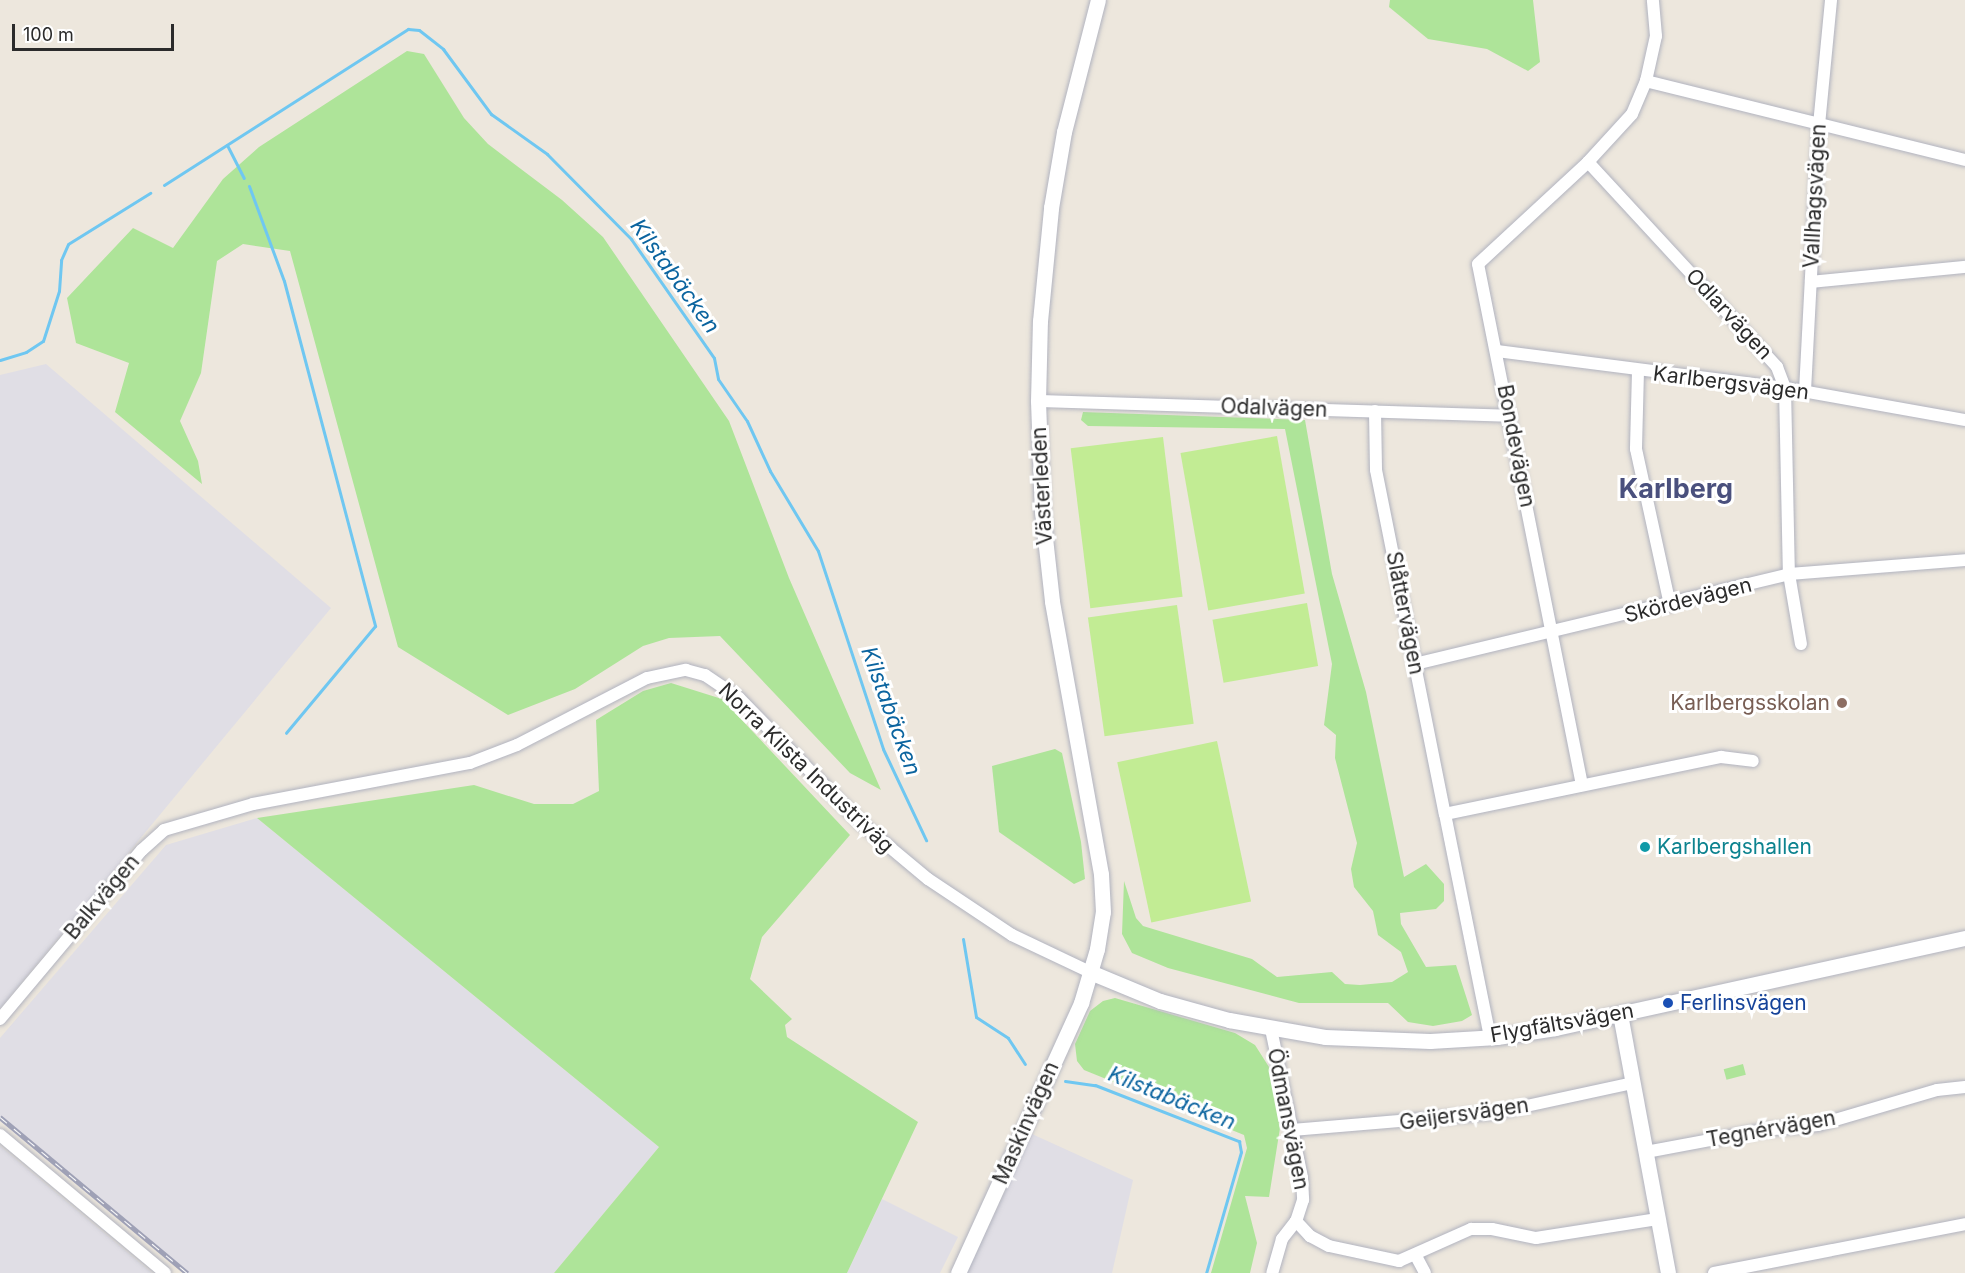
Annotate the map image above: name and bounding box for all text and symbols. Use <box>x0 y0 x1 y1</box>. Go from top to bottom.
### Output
scale bar <box>15 12 177 50</box>
text: 100 m <box>23 24 74 45</box>
street label: Vallhagsvägen <box>1799 123 1831 269</box>
water label: Kilstabäcken <box>625 214 725 338</box>
street label: Odlarvägen <box>1681 263 1777 365</box>
street label: Karlbergsvägen <box>1652 361 1810 405</box>
street label: Bondevägen <box>1492 383 1540 509</box>
street label: Odalvägen <box>1220 394 1328 422</box>
street label: Västerleden <box>1026 426 1058 546</box>
district label: Karlberg <box>1619 473 1733 505</box>
street label: Slåttervägen <box>1381 549 1429 677</box>
street label: Skördevägen <box>1622 572 1754 628</box>
water label: Kilstabäcken <box>856 643 926 779</box>
street label: Norra Kilsta Industriväg <box>713 678 899 858</box>
place label: Karlbergsskolan <box>1670 690 1830 716</box>
marker: Karlbergsskolan <box>1835 696 1849 710</box>
place label: Karlbergshallen <box>1657 834 1812 860</box>
marker: Karlbergshallen <box>1638 840 1652 854</box>
street label: Balkvägen <box>59 849 145 945</box>
place label: Ferlinsvägen <box>1680 990 1807 1016</box>
marker: Ferlinsvägen <box>1661 996 1675 1010</box>
street label: Flygfältsvägen <box>1488 998 1636 1048</box>
street label: Ödmansvägen <box>1262 1046 1314 1192</box>
street label: Maskinvägen <box>988 1058 1064 1188</box>
water label: Kilstabäcken <box>1104 1060 1240 1136</box>
street label: Geijersvägen <box>1398 1092 1530 1136</box>
street label: Tegnérvägen <box>1704 1105 1838 1153</box>

